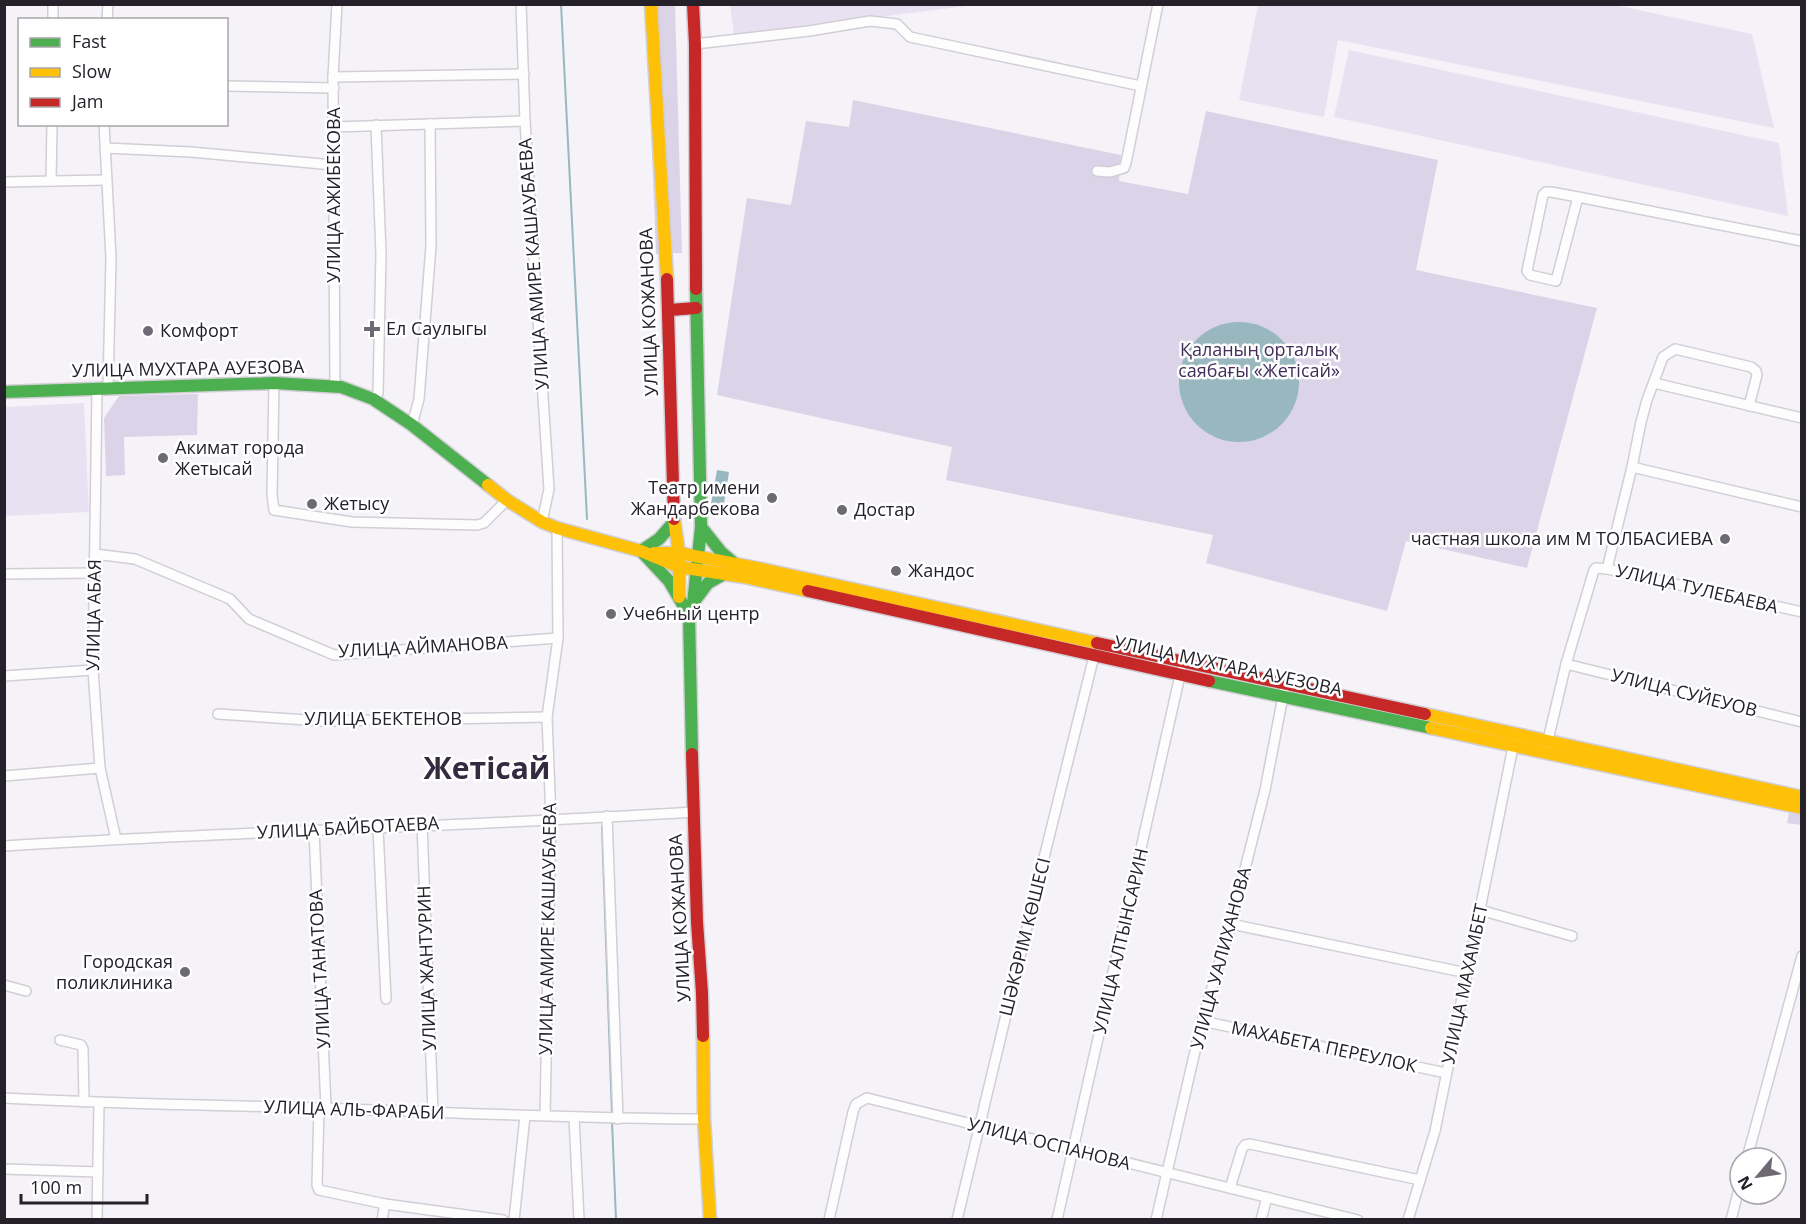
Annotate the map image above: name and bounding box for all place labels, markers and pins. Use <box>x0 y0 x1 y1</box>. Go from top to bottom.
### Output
place label: Ел Саулыгы <box>386 316 487 340</box>
place label: Комфорт <box>160 318 239 342</box>
marker: Ел Саулыгы <box>363 320 381 338</box>
marker: Комфорт <box>141 324 155 338</box>
place label: Акимат города Жетысай <box>175 435 304 480</box>
marker: Акимат города Жетысай <box>156 451 170 465</box>
place label: Театр имени Жандарбекова <box>631 475 760 520</box>
place label: Жетысу <box>324 491 390 515</box>
marker: Театр имени Жандарбекова <box>765 491 779 505</box>
marker: Жетысу <box>305 497 319 511</box>
place label: Достар <box>854 497 915 521</box>
marker: Достар <box>835 503 849 517</box>
place label: частная школа им М ТОЛБАСИЕВА <box>1411 526 1714 550</box>
marker: частная школа им М ТОЛБАСИЕВА <box>1718 532 1732 546</box>
place label: Жандос <box>908 558 975 582</box>
marker: Жандос <box>889 564 903 578</box>
place label: Учебный центр <box>623 601 759 625</box>
marker: Учебный центр <box>604 607 618 621</box>
place label: Городская поликлиника <box>56 949 173 994</box>
marker: Городская поликлиника <box>178 965 192 979</box>

